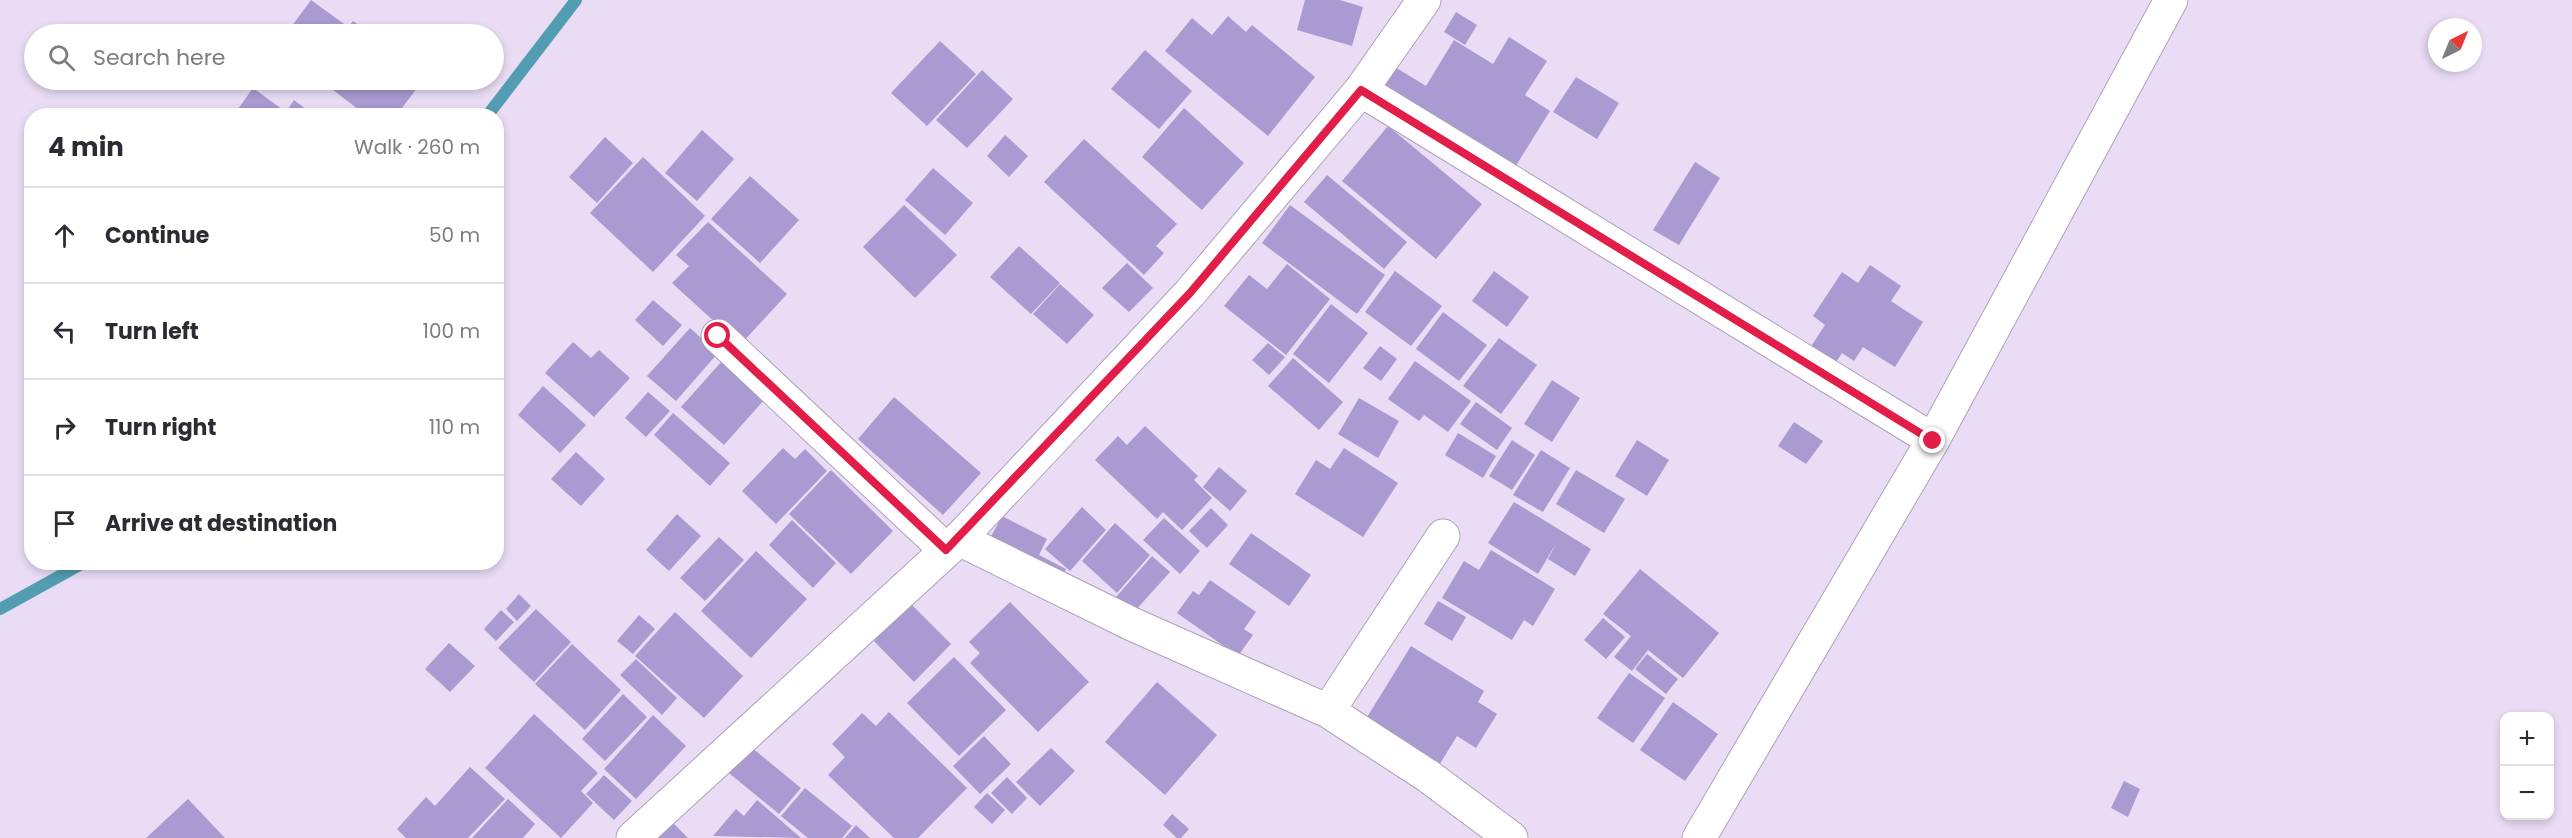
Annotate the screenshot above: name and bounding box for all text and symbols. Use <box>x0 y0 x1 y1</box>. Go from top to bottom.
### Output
north arrow <box>2428 18 2482 72</box>
search box <box>24 24 504 90</box>
icon: search <box>45 41 78 74</box>
text: Search here <box>93 42 226 73</box>
text: 4 min <box>48 129 124 165</box>
text: Walk · 260 m <box>354 133 480 161</box>
icon: ahead <box>48 219 81 252</box>
text: Continue <box>105 220 209 251</box>
text: 50 m <box>429 221 480 249</box>
icon: left <box>48 315 81 348</box>
text: Turn left <box>105 316 199 347</box>
text: 100 m <box>423 317 480 345</box>
route start <box>704 322 730 348</box>
icon: right <box>48 411 81 444</box>
text: Turn right <box>105 412 216 443</box>
text: 110 m <box>429 413 480 441</box>
route end <box>1919 427 1945 453</box>
icon: arrive <box>48 507 81 540</box>
text: Arrive at destination <box>105 508 337 539</box>
map controls <box>2500 712 2554 820</box>
button: + <box>2500 712 2554 766</box>
button: − <box>2500 766 2554 820</box>

